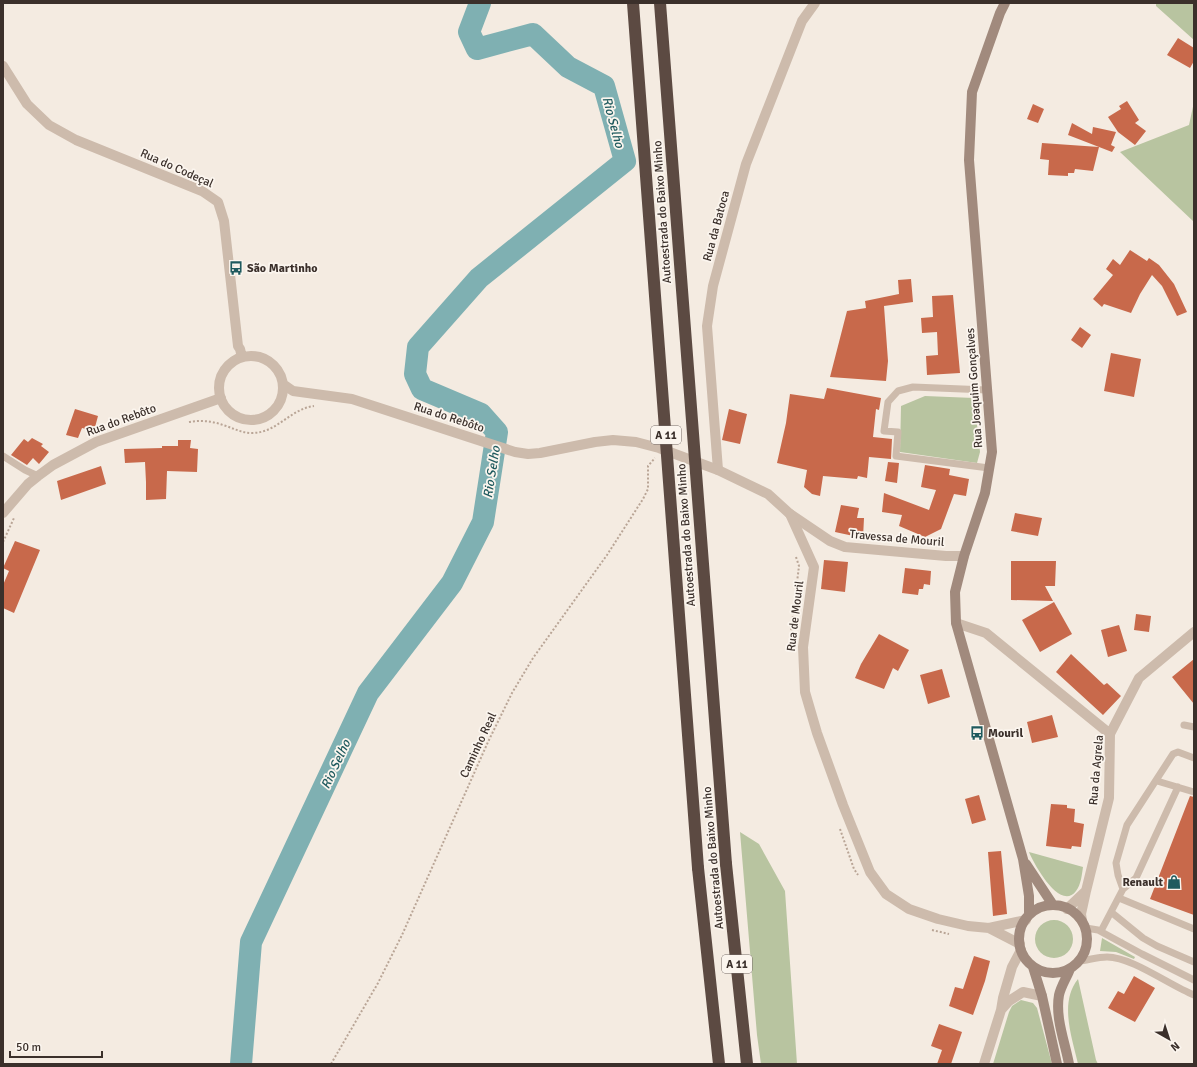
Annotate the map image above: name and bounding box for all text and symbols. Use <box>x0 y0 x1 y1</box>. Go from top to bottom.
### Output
water label: Rio Selho <box>599 95 628 151</box>
street label: Autoestrada do Baixo Minho <box>650 140 675 284</box>
street label: Rua do Codeçal <box>138 146 216 191</box>
street label: Rua da Batoca <box>700 189 733 263</box>
bus stop icon: São Martinho <box>228 260 244 276</box>
place label: São Martinho <box>247 261 317 276</box>
street label: Rua Joaquim Gonçalves <box>963 327 986 449</box>
street label: Rua do Rebôto <box>412 399 486 436</box>
street label: Rua do Rebôto <box>84 401 158 440</box>
road number: A 11 <box>651 426 681 444</box>
water label: Rio Selho <box>480 444 504 499</box>
street label: Autoestrada do Baixo Minho <box>674 463 699 607</box>
street label: Travessa de Mouril <box>849 527 945 550</box>
street label: Rua de Mouril <box>784 579 807 652</box>
street label: Caminho Real <box>457 710 500 780</box>
bus stop icon: Mouril <box>969 725 985 741</box>
place label: Mouril <box>988 726 1023 741</box>
street label: Rua da Agrela <box>1086 734 1107 806</box>
water label: Rio Selho <box>318 736 355 792</box>
street label: Autoestrada do Baixo Minho <box>700 786 727 930</box>
shop icon: Renault <box>1166 874 1182 890</box>
place label: Renault <box>1122 875 1163 890</box>
road number: A 11 <box>722 955 752 973</box>
north arrow <box>1149 1019 1189 1059</box>
scale bar <box>10 1033 102 1059</box>
text: N <box>1168 1039 1182 1054</box>
text: 50 m <box>16 1040 41 1055</box>

